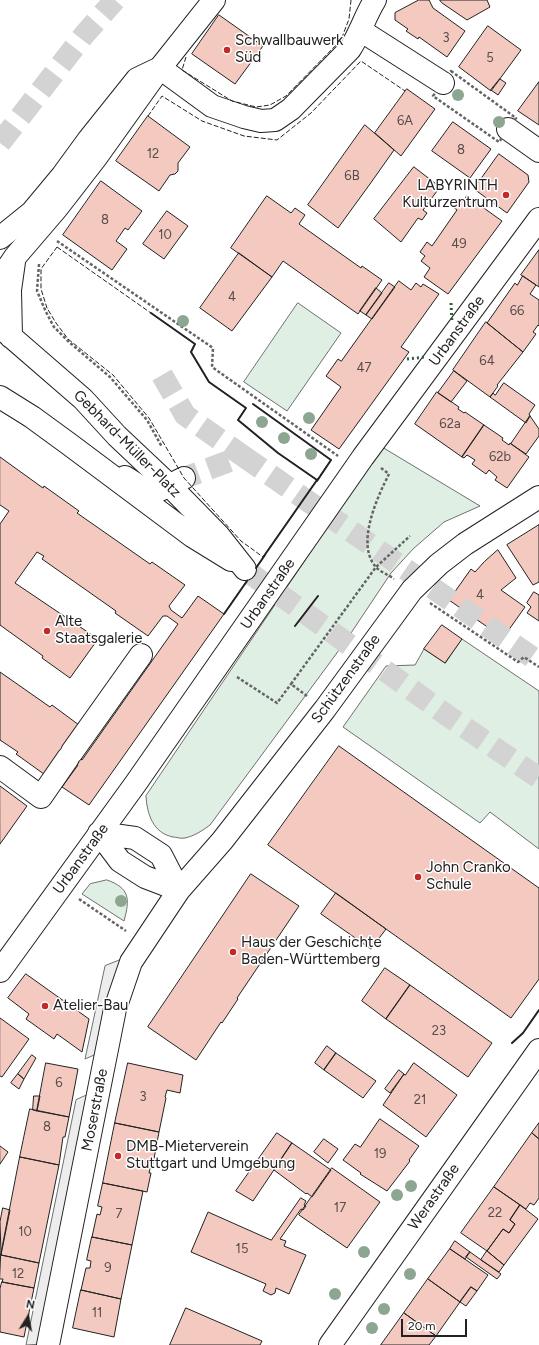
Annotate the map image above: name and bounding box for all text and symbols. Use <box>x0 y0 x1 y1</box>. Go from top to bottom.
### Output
house number: 3 <box>442 30 450 46</box>
place label: Schwallbauwerk Süd <box>235 32 343 67</box>
marker: Schwallbauwerk Süd <box>222 45 232 55</box>
house number: 5 <box>486 50 494 66</box>
house number: 6A <box>397 113 413 129</box>
house number: 8 <box>457 142 465 158</box>
house number: 12 <box>147 146 159 162</box>
house number: 6B <box>344 168 360 184</box>
place label: LABYRINTH Kulturzentrum <box>402 177 498 212</box>
marker: LABYRINTH Kulturzentrum <box>501 190 511 200</box>
house number: 8 <box>101 212 109 228</box>
house number: 10 <box>158 227 172 243</box>
house number: 49 <box>451 236 467 252</box>
house number: 4 <box>228 289 236 305</box>
street label: Urbanstraße <box>425 292 489 370</box>
house number: 66 <box>510 303 524 319</box>
house number: 64 <box>479 353 495 369</box>
house number: 47 <box>356 360 372 376</box>
street label: Gebhard-Müller-Platz <box>70 387 184 501</box>
house number: 62a <box>439 416 461 432</box>
house number: 62b <box>489 449 511 465</box>
street label: Urbanstraße <box>237 555 299 633</box>
house number: 4 <box>476 587 484 603</box>
place label: Alte Staatsgalerie <box>55 613 142 648</box>
marker: Alte Staatsgalerie <box>42 626 52 636</box>
street label: Schützenstraße <box>308 631 384 727</box>
street label: Urbanstraße <box>49 820 113 898</box>
place label: John Cranko Schule <box>426 859 511 894</box>
marker: John Cranko Schule <box>413 872 423 882</box>
place label: Haus der Geschichte Baden-Württemberg <box>241 934 382 969</box>
marker: Haus der Geschichte Baden-Württemberg <box>228 947 238 957</box>
place label: Atelier-Bau <box>53 997 128 1015</box>
marker: Atelier-Bau <box>40 1001 50 1011</box>
house number: 23 <box>432 1023 446 1039</box>
street label: Moserstraße <box>78 1067 112 1153</box>
house number: 6 <box>55 1075 63 1091</box>
house number: 3 <box>139 1089 147 1105</box>
house number: 21 <box>414 1092 426 1108</box>
house number: 8 <box>43 1119 51 1135</box>
place label: DMB-Mieterverein Stuttgart und Umgebung <box>126 1138 295 1173</box>
house number: 19 <box>374 1146 386 1162</box>
marker: DMB-Mieterverein Stuttgart und Umgebung <box>113 1151 123 1161</box>
street label: Werastraße <box>405 1160 463 1234</box>
house number: 17 <box>334 1200 346 1216</box>
house number: 22 <box>488 1205 502 1221</box>
house number: 7 <box>116 1206 122 1222</box>
house number: 10 <box>18 1224 32 1240</box>
house number: 15 <box>236 1241 248 1257</box>
house number: 9 <box>104 1260 112 1276</box>
house number: 12 <box>12 1266 24 1282</box>
north arrow <box>8 1297 48 1337</box>
text: N <box>25 1298 36 1312</box>
house number: 11 <box>92 1305 102 1321</box>
scale bar <box>403 1311 469 1337</box>
text: 20 m <box>408 1319 436 1333</box>

